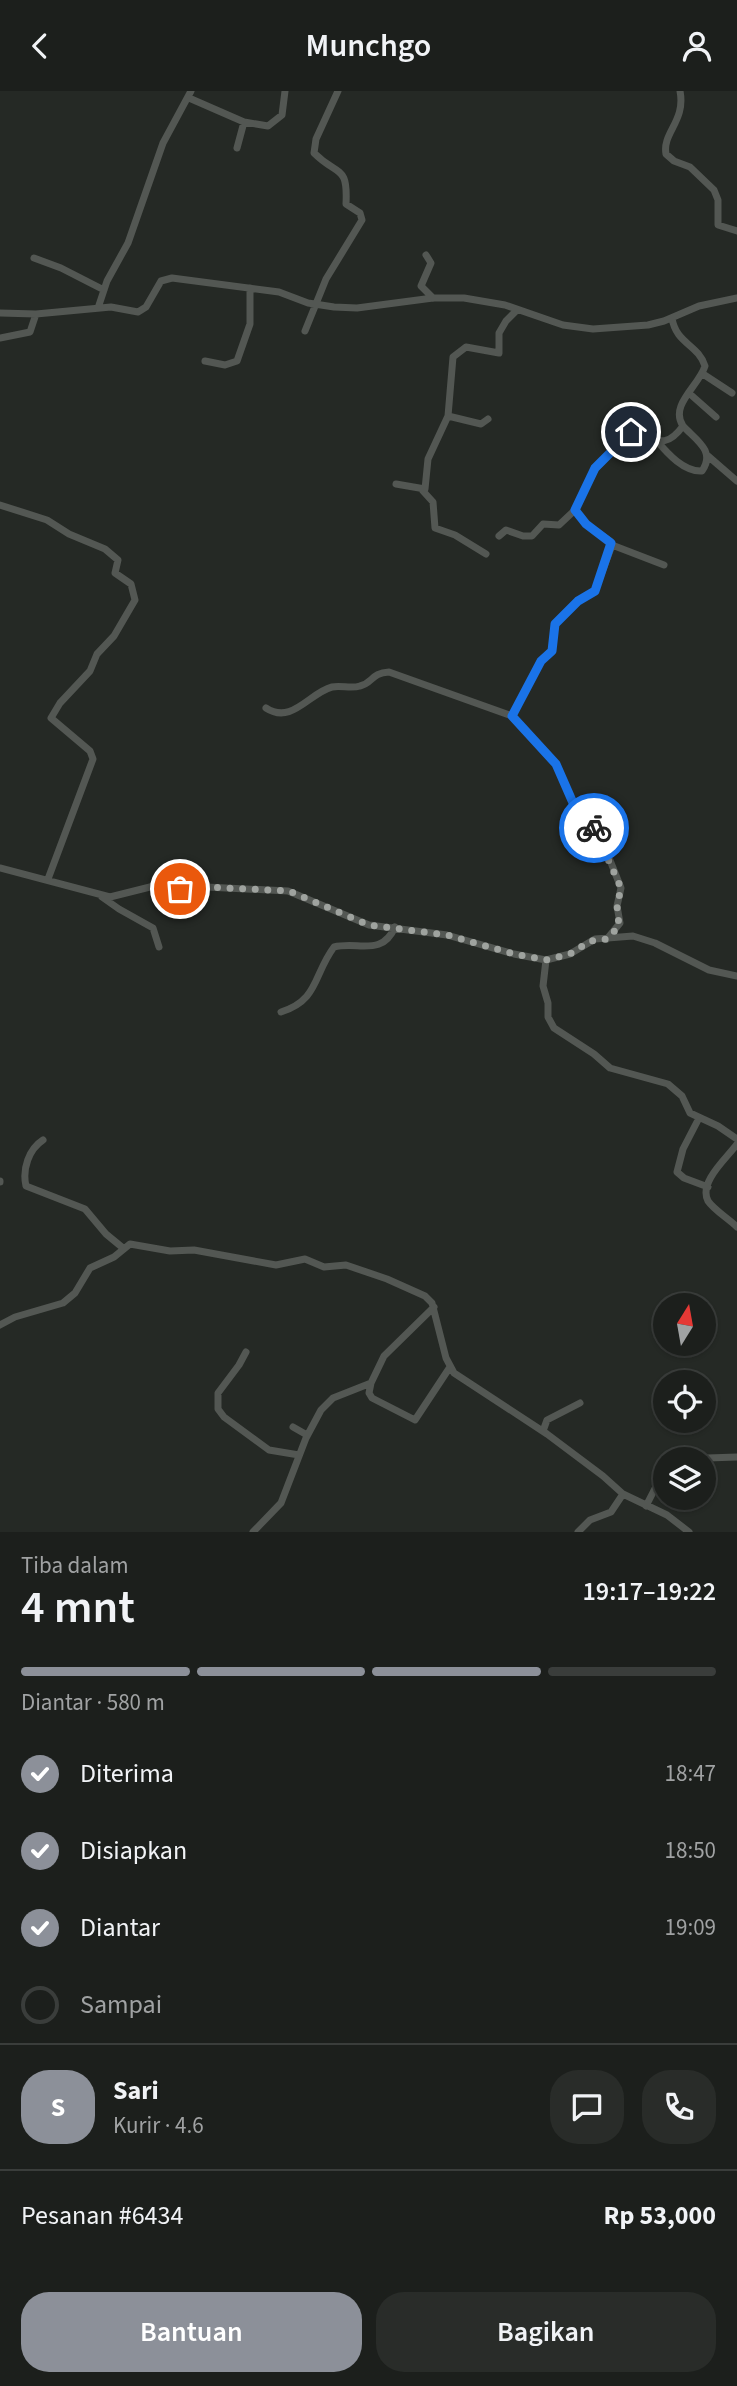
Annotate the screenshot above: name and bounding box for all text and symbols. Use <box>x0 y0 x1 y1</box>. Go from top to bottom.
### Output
text: Munchgo <box>306 23 431 69</box>
icon: back <box>21 27 59 65</box>
icon: person <box>678 27 716 65</box>
pin <box>601 402 661 462</box>
icon: home <box>612 413 650 451</box>
courier <box>559 793 629 863</box>
icon: bike <box>575 809 613 847</box>
pin <box>150 859 210 919</box>
icon: bag <box>161 870 199 908</box>
north arrow <box>653 1293 716 1356</box>
map controls <box>653 1293 716 1510</box>
button: locate <box>653 1370 716 1433</box>
button: layers <box>653 1447 716 1510</box>
text: Tiba dalam <box>21 1549 128 1582</box>
text: 19:17–19:22 <box>583 1573 716 1610</box>
text: 4 mnt <box>21 1575 135 1640</box>
text: Diantar · 580 m <box>21 1686 165 1719</box>
icon: check <box>21 1755 59 1793</box>
text: Diterima <box>80 1755 174 1792</box>
text: 18:47 <box>665 1757 716 1790</box>
icon: check <box>21 1832 59 1870</box>
text: Disiapkan <box>80 1832 187 1869</box>
text: 18:50 <box>665 1834 716 1867</box>
icon: check <box>21 1909 59 1947</box>
text: Diantar <box>80 1909 160 1946</box>
text: 19:09 <box>665 1911 716 1944</box>
text: Sampai <box>80 1986 162 2023</box>
button: chat <box>550 2070 624 2144</box>
button: phone <box>642 2070 716 2144</box>
text: Sari <box>113 2072 159 2109</box>
text: S <box>51 2089 65 2126</box>
text: Kurir · 4.6 <box>113 2109 204 2142</box>
text: Pesanan #6434 <box>21 2197 183 2234</box>
text: Rp 53,000 <box>604 2197 716 2234</box>
button: Bantuan <box>21 2292 362 2372</box>
button: Bagikan <box>376 2292 716 2372</box>

